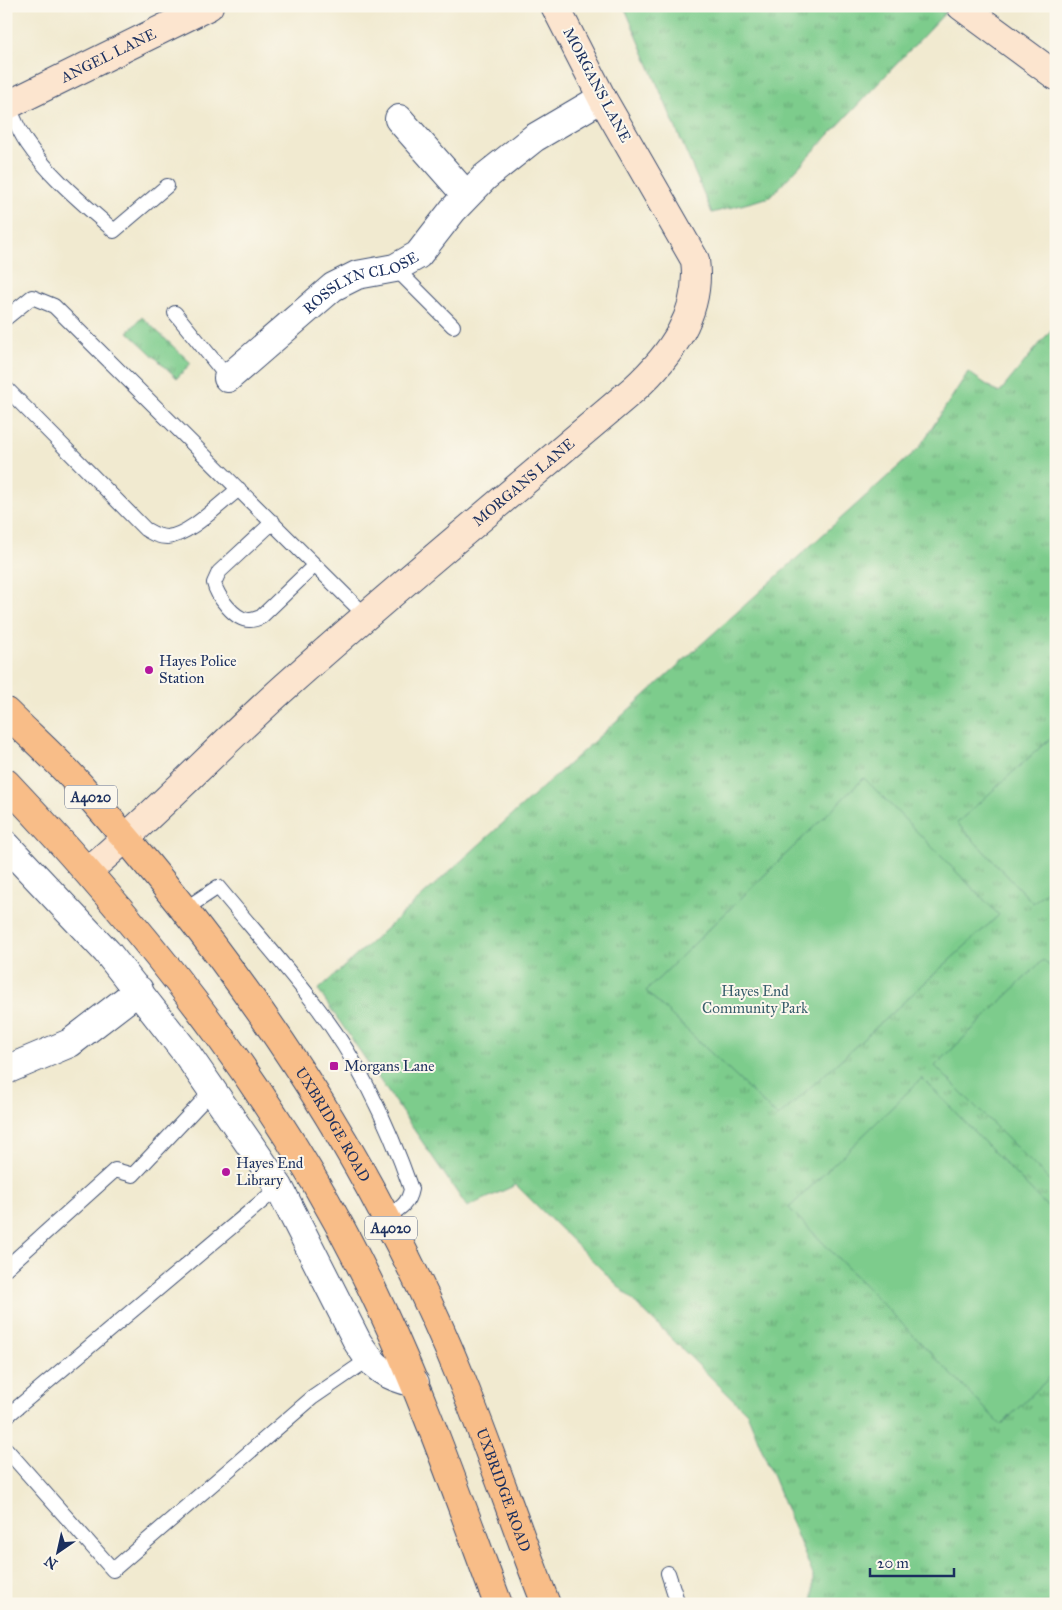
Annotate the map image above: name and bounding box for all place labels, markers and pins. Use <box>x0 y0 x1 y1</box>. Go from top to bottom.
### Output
place label: Hayes Police Station <box>159 652 236 687</box>
marker: Hayes Police Station <box>143 664 155 676</box>
place label: Morgans Lane <box>344 1057 434 1075</box>
marker: Morgans Lane <box>328 1060 340 1072</box>
place label: Hayes End Library <box>236 1154 304 1189</box>
marker: Hayes End Library <box>220 1166 232 1178</box>

